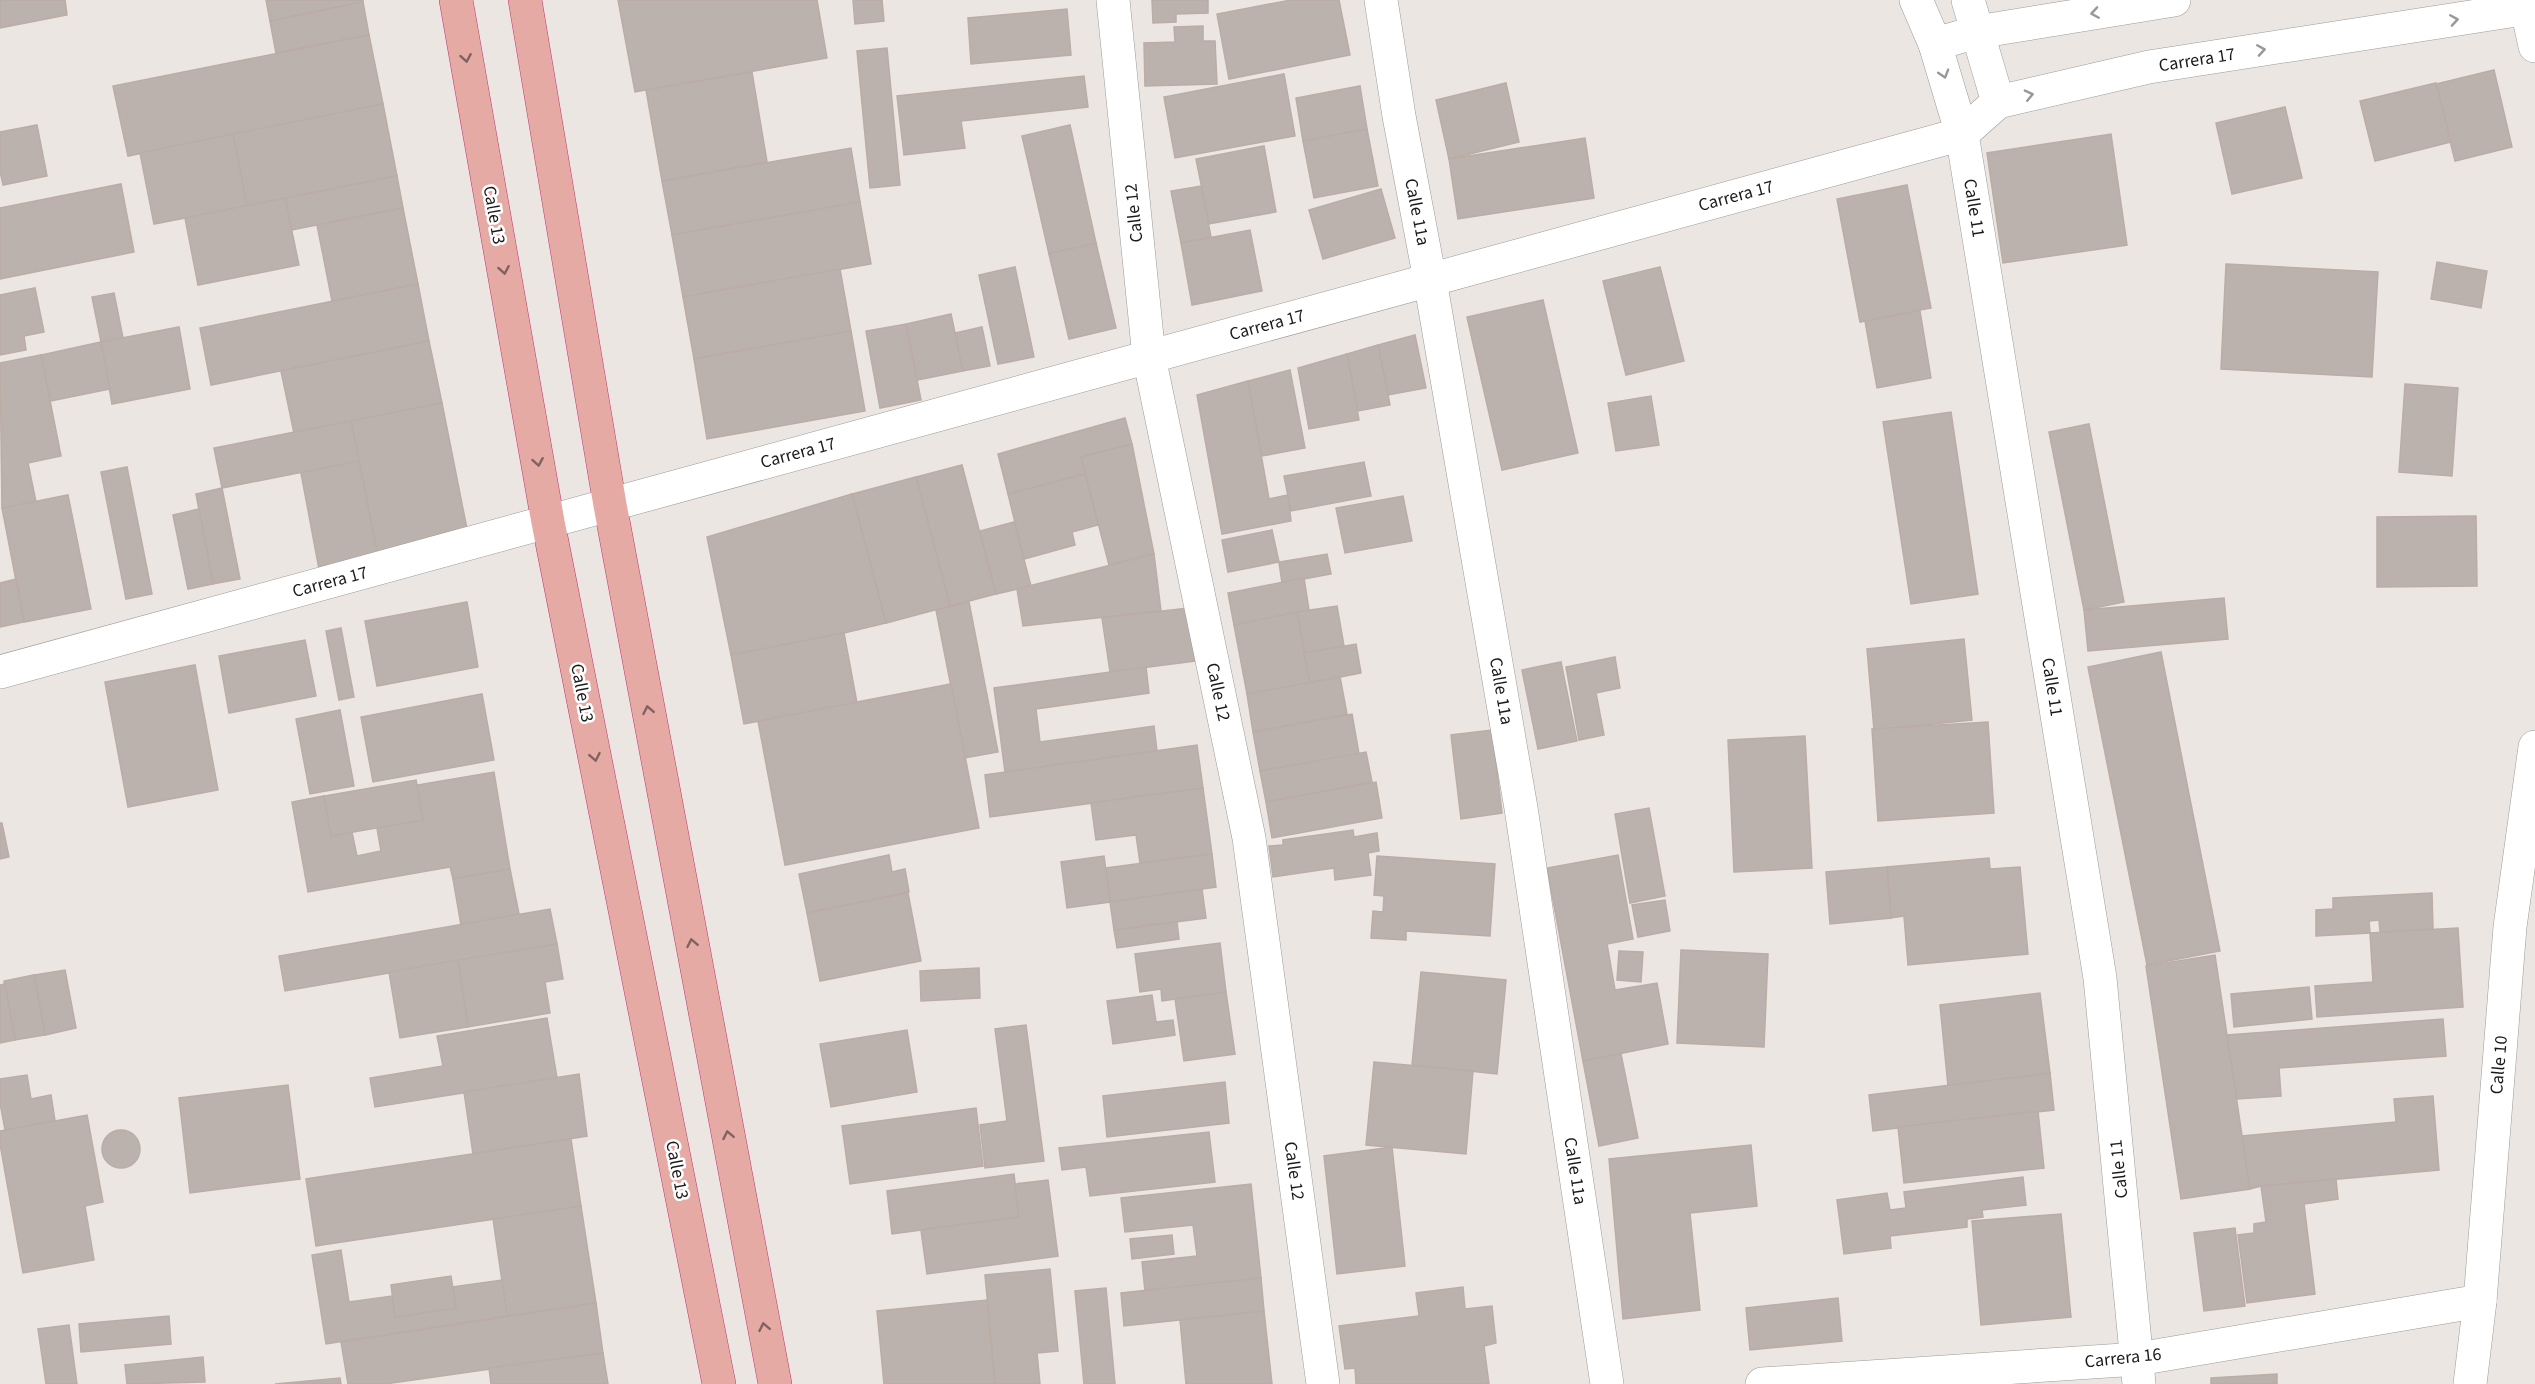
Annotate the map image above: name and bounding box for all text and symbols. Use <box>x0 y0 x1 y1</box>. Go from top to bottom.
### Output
one-way arrow <box>2091 6 2101 19</box>
one-way arrow <box>2449 14 2459 26</box>
street label: Carrera 17 <box>2157 42 2237 78</box>
one-way arrow <box>2257 44 2266 56</box>
one-way arrow <box>459 52 472 62</box>
one-way arrow <box>1937 68 1949 79</box>
one-way arrow <box>2024 90 2034 103</box>
street label: Carrera 17 <box>1696 174 1776 218</box>
street label: Calle 11a <box>1398 176 1436 248</box>
street label: Calle 11 <box>1957 177 1991 239</box>
street label: Calle 12 <box>1118 182 1150 244</box>
street label: Calle 13 <box>477 184 511 246</box>
one-way arrow <box>497 265 510 275</box>
street label: Carrera 17 <box>1227 303 1307 347</box>
street label: Carrera 17 <box>758 431 838 475</box>
one-way arrow <box>531 457 544 467</box>
street label: Carrera 17 <box>290 560 370 604</box>
street label: Calle 11a <box>1483 655 1519 727</box>
street label: Calle 11 <box>2035 656 2069 718</box>
street label: Calle 12 <box>1200 661 1236 723</box>
street label: Calle 13 <box>564 662 600 724</box>
one-way arrow <box>642 706 655 716</box>
one-way arrow <box>588 751 601 761</box>
one-way arrow <box>686 939 699 949</box>
street label: Calle 10 <box>2484 1034 2514 1095</box>
one-way arrow <box>722 1130 735 1140</box>
street label: Calle 11a <box>1557 1135 1593 1207</box>
street label: Calle 11 <box>2103 1138 2135 1200</box>
street label: Calle 13 <box>659 1139 695 1201</box>
street label: Calle 12 <box>1278 1140 1310 1202</box>
one-way arrow <box>758 1322 771 1332</box>
street label: Carrera 16 <box>2083 1342 2163 1374</box>

